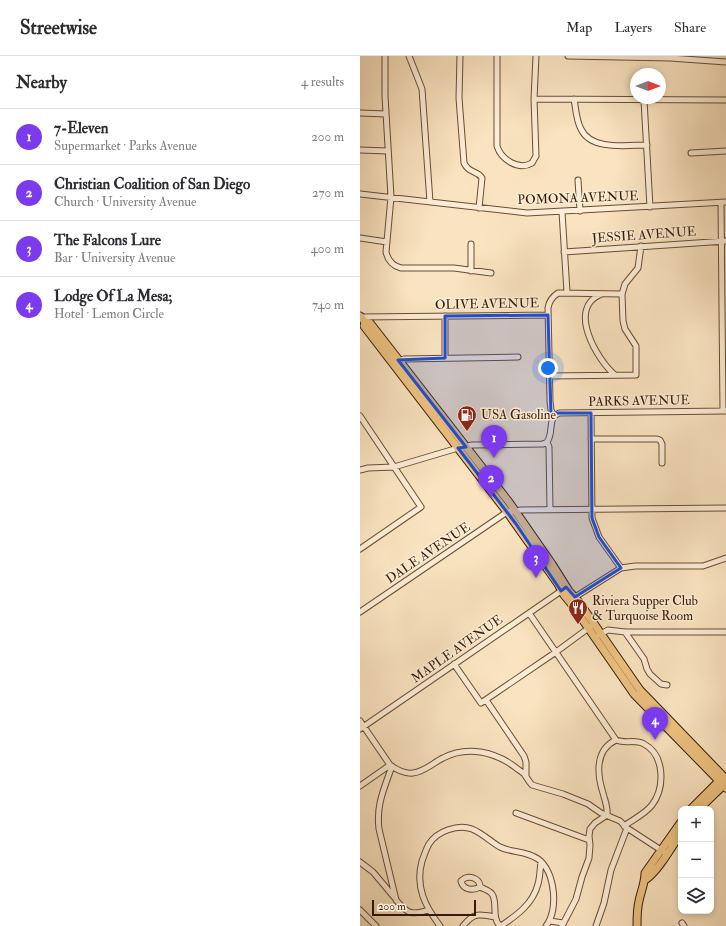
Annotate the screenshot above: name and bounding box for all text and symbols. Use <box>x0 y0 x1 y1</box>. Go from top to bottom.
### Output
text: Streetwise <box>20 16 97 40</box>
text: Map <box>566 19 592 36</box>
text: Layers <box>614 19 652 36</box>
text: Share <box>674 19 706 36</box>
north arrow <box>630 68 666 104</box>
text: Nearby <box>16 72 67 93</box>
text: 4 results <box>301 74 344 90</box>
text: 7-Eleven <box>54 119 108 138</box>
text: 1 <box>27 129 31 145</box>
text: 200 m <box>311 129 344 145</box>
text: Supermarket · Parks Avenue <box>54 138 197 154</box>
text: Christian Coalition of San Diego <box>54 175 250 194</box>
text: 2 <box>26 185 32 201</box>
text: 270 m <box>312 185 344 201</box>
street label: POMONA AVENUE <box>517 188 639 208</box>
text: Church · University Avenue <box>54 194 196 210</box>
street label: JESSIE AVENUE <box>590 223 697 247</box>
text: The Falcons Lure <box>54 231 161 250</box>
text: 3 <box>27 241 32 257</box>
text: 400 m <box>311 241 344 257</box>
text: Bar · University Avenue <box>54 250 175 266</box>
text: Lodge Of La Mesa; <box>54 287 172 306</box>
street label: OLIVE AVENUE <box>435 295 539 313</box>
text: 4 <box>25 297 33 313</box>
text: 740 m <box>312 297 344 313</box>
text: Hotel · Lemon Circle <box>54 306 164 322</box>
your location <box>538 358 558 378</box>
street label: PARKS AVENUE <box>588 392 690 410</box>
fuel station icon: USA Gasoline <box>456 404 478 432</box>
place label: USA Gasoline <box>481 407 557 423</box>
pin: 1 <box>481 425 507 458</box>
pin: 2 <box>478 465 504 498</box>
street label: DALE AVENUE <box>383 519 473 587</box>
pin: 3 <box>523 545 549 578</box>
place label: Riviera Supper Club & Turquoise Room <box>592 593 698 624</box>
restaurant icon: Riviera Supper Club & Turquoise Room <box>567 597 589 625</box>
street label: MAPLE AVENUE <box>408 612 506 686</box>
pin: 4 <box>642 707 668 740</box>
map controls <box>678 806 714 914</box>
button: + <box>678 806 714 842</box>
button: − <box>678 842 714 878</box>
button: layers <box>678 878 714 914</box>
scale bar <box>372 898 476 917</box>
text: 200 m <box>378 900 406 913</box>

